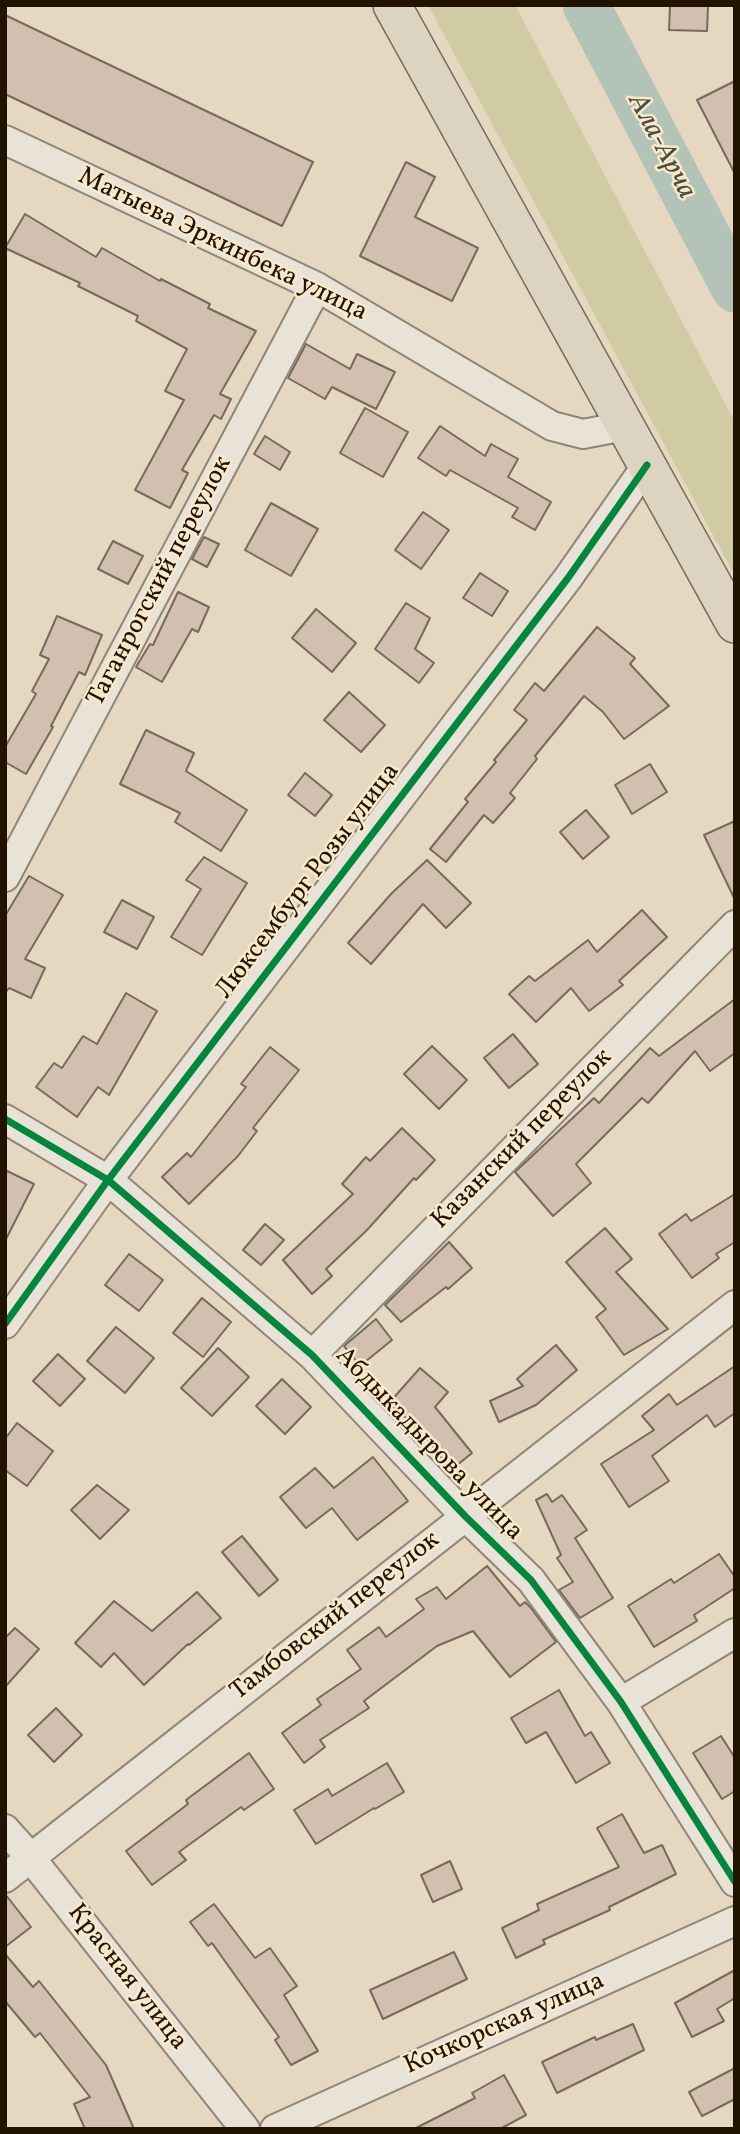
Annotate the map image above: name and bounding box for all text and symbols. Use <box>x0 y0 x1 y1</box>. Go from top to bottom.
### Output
water label: Ала-Арча <box>618 89 702 205</box>
street label: Матыева Эркинбека улица <box>72 162 372 330</box>
street label: Таганрогский переулок <box>82 452 240 712</box>
street label: Люксембург Розы улица <box>210 758 408 1006</box>
street label: Казанский переулок <box>426 1043 620 1237</box>
street label: Абдыкадырова улица <box>327 1342 529 1548</box>
street label: Тамбовский переулок <box>225 1526 447 1708</box>
street label: Красная улица <box>59 1899 193 2057</box>
street label: Кочкорская улица <box>400 1967 610 2083</box>

